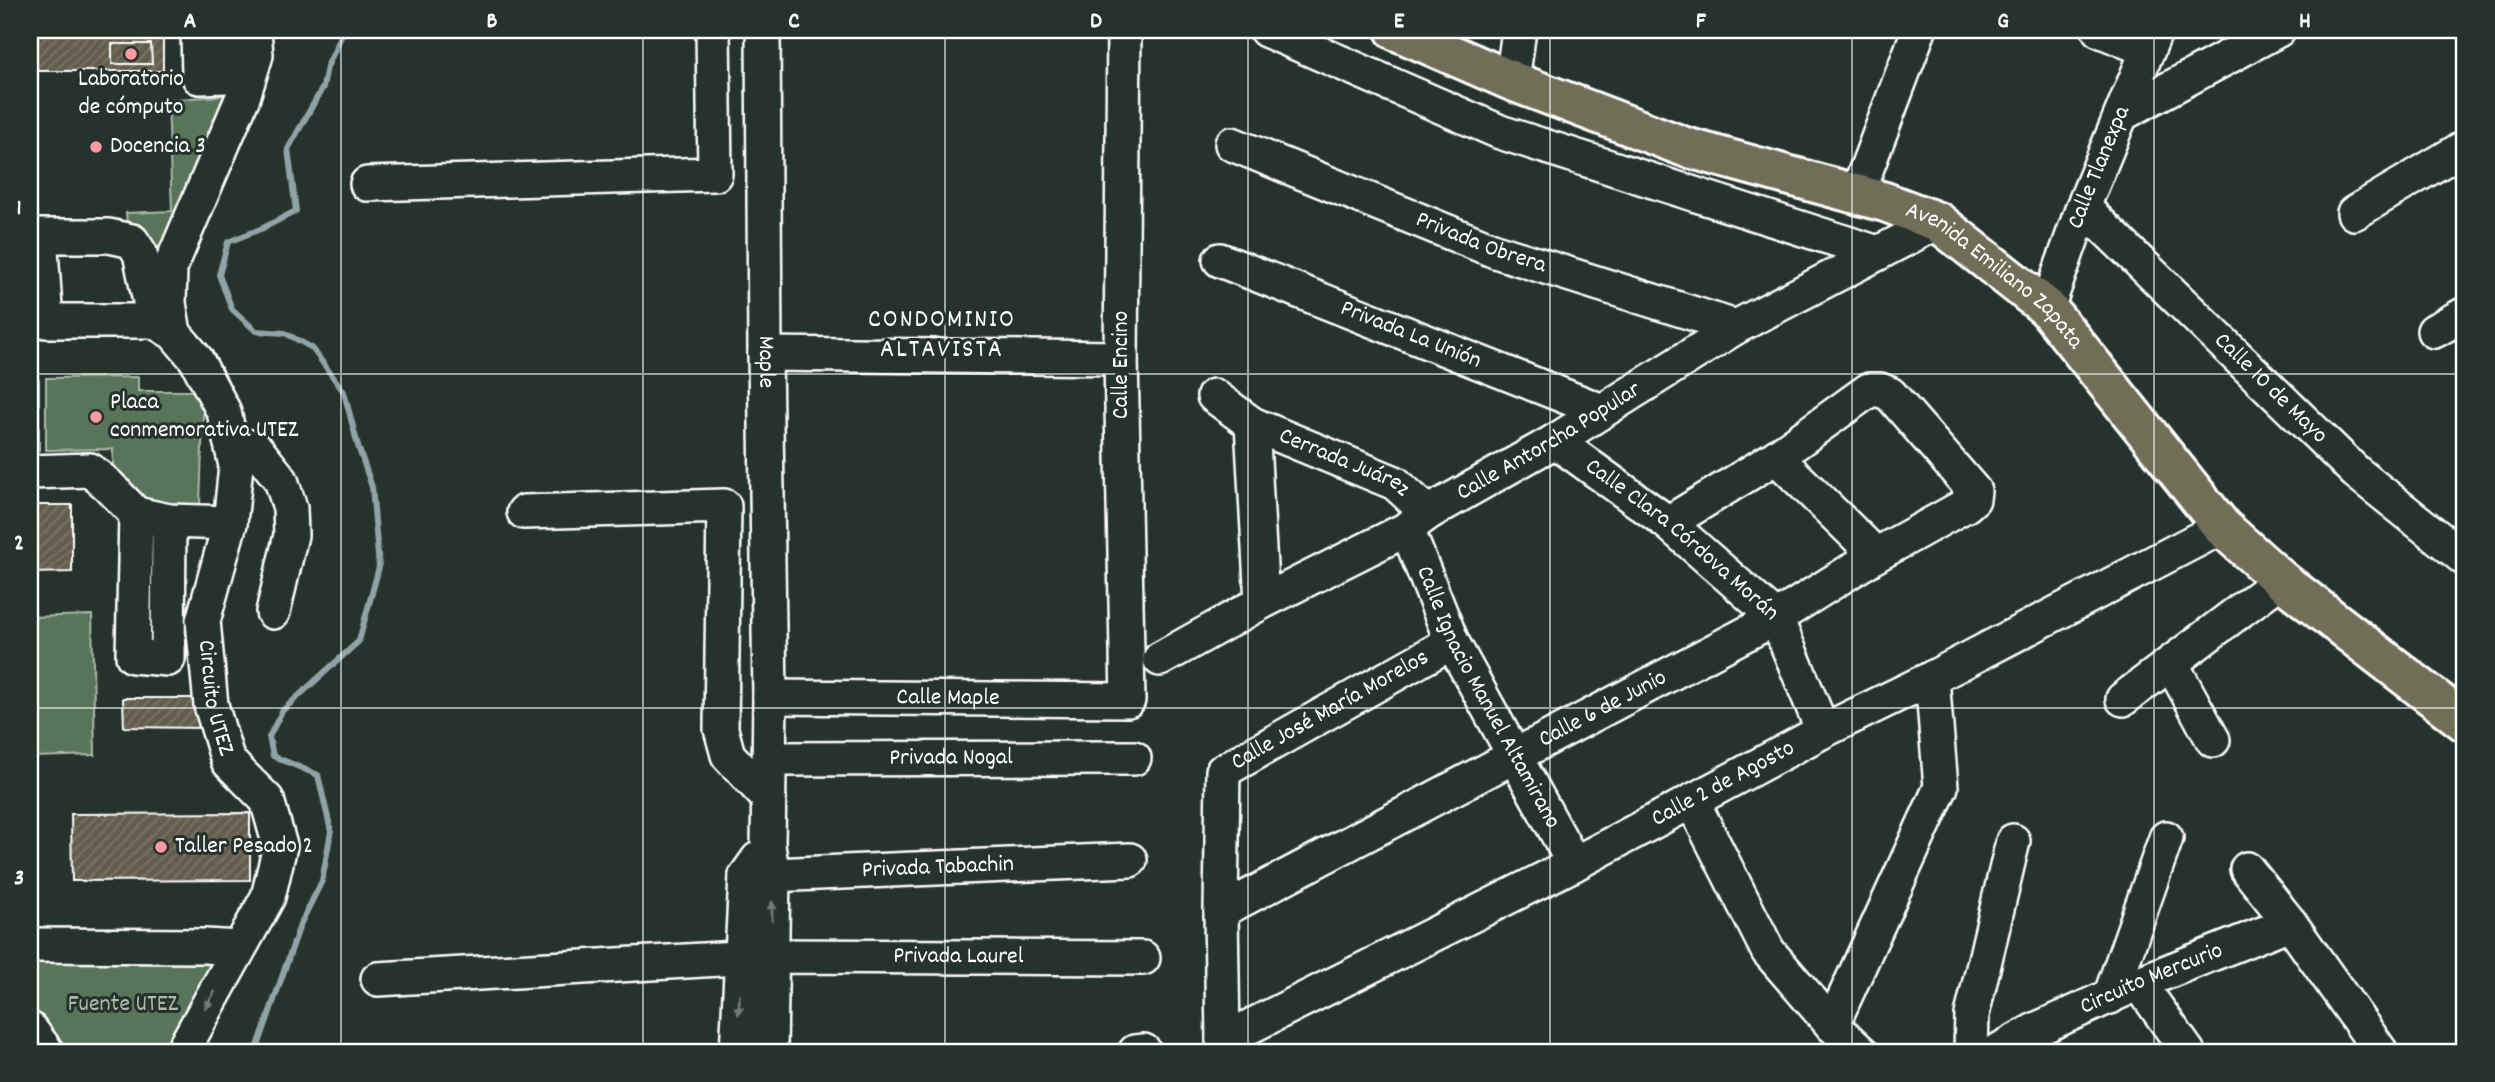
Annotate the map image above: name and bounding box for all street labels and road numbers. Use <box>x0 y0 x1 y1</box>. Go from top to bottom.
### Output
street label: Calle Tlanexpa <box>2060 100 2140 234</box>
street label: Avenida Emiliano Zapata <box>1900 194 2092 358</box>
street label: Privada Obrera <box>1410 203 1551 283</box>
street label: Privada La Unión <box>1335 292 1486 379</box>
street label: Calle Encino <box>1105 311 1139 419</box>
street label: Calle 10 de Mayo <box>2205 325 2335 452</box>
street label: Maple <box>748 336 782 389</box>
street label: Calle Antorcha Popular <box>1451 374 1648 510</box>
street label: Cerrada Juárez <box>1273 420 1417 505</box>
street label: Calle Clara Córdova Morán <box>1577 451 1786 630</box>
street label: Calle Ignacio Manuel Altamirano <box>1406 561 1569 835</box>
street label: Circuito UTEZ <box>188 638 243 760</box>
street label: Calle José María Morelos <box>1225 641 1435 780</box>
street label: Calle 6 de Junio <box>1533 661 1673 757</box>
street label: Calle Maple <box>896 681 1000 716</box>
street label: Calle 2 de Agosto <box>1646 732 1801 836</box>
street label: Privada Nogal <box>889 741 1013 776</box>
street label: Privada Tabachin <box>861 848 1015 888</box>
street label: Circuito Mercurio <box>2075 934 2228 1024</box>
street label: Privada Laurel <box>893 940 1024 974</box>

